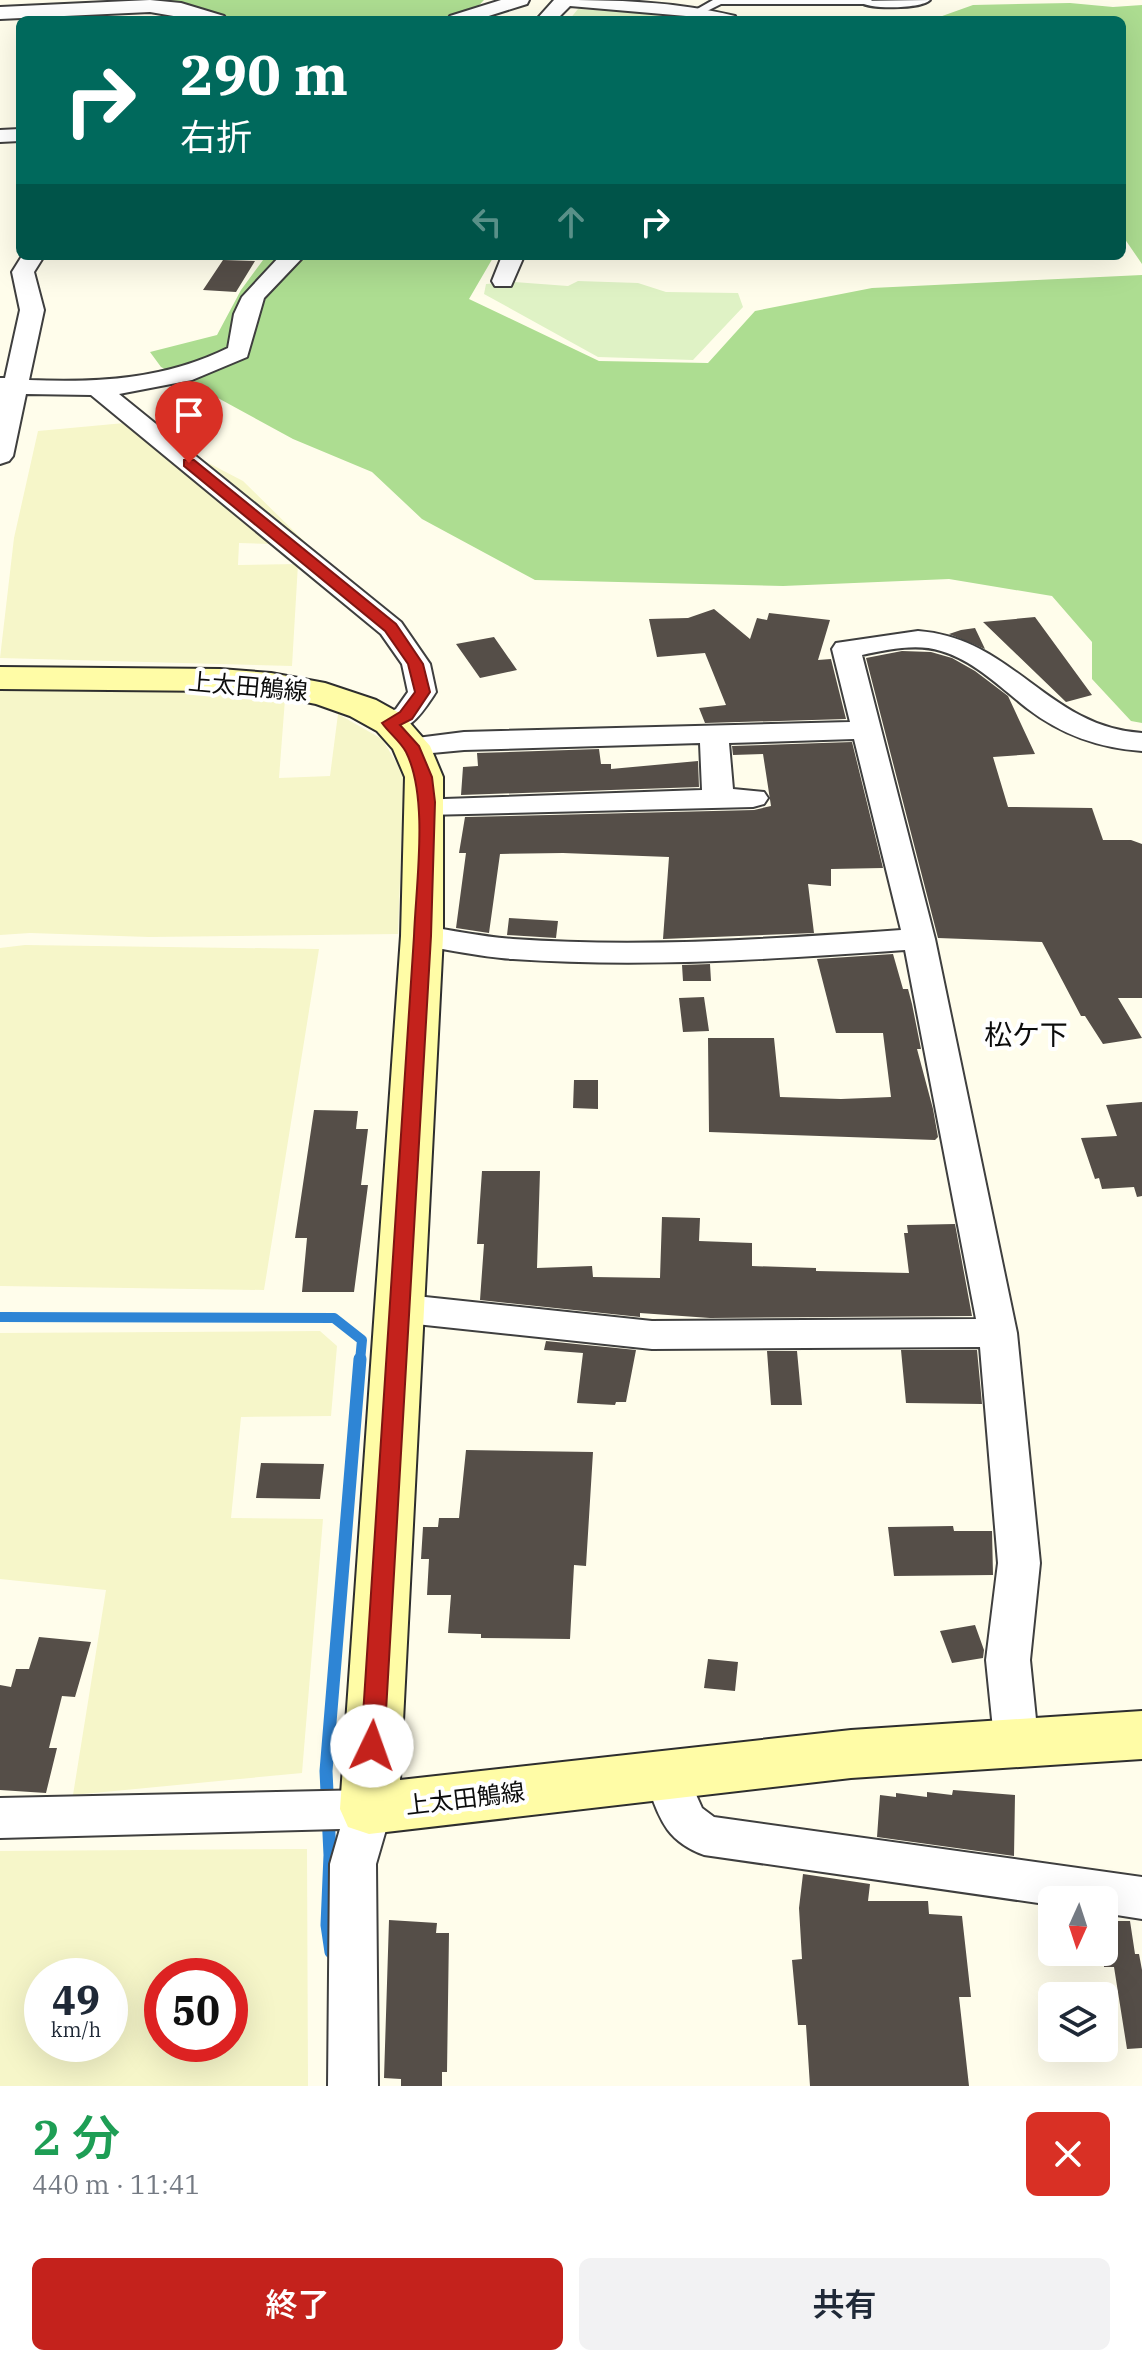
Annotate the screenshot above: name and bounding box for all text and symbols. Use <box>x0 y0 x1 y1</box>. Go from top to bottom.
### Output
text: 290 m <box>180 38 348 110</box>
icon: right <box>48 48 152 152</box>
text: 右折 <box>180 113 252 160</box>
icon: left <box>465 200 509 244</box>
icon: ahead <box>549 200 593 244</box>
icon: right <box>633 200 677 244</box>
pin <box>155 381 223 463</box>
icon: arrive <box>167 393 211 437</box>
street label: 上太田鵤線 <box>187 665 309 707</box>
district label: 松ケ下 <box>984 1016 1068 1053</box>
position arrow <box>330 1704 414 1788</box>
street label: 上太田鵤線 <box>403 1775 527 1821</box>
north arrow <box>1038 1886 1118 1966</box>
map controls <box>1038 1886 1118 2062</box>
speed limit sign: 50 <box>144 1958 248 2062</box>
text: 49 <box>52 1974 100 2026</box>
button: layers <box>1038 1982 1118 2062</box>
text: km/h <box>51 2016 101 2043</box>
text: 2 分 <box>32 2106 120 2168</box>
button: close <box>1026 2112 1110 2196</box>
text: 440 m · 11:41 <box>32 2167 200 2201</box>
button: 終了 <box>32 2258 563 2350</box>
button: 共有 <box>579 2258 1110 2350</box>

